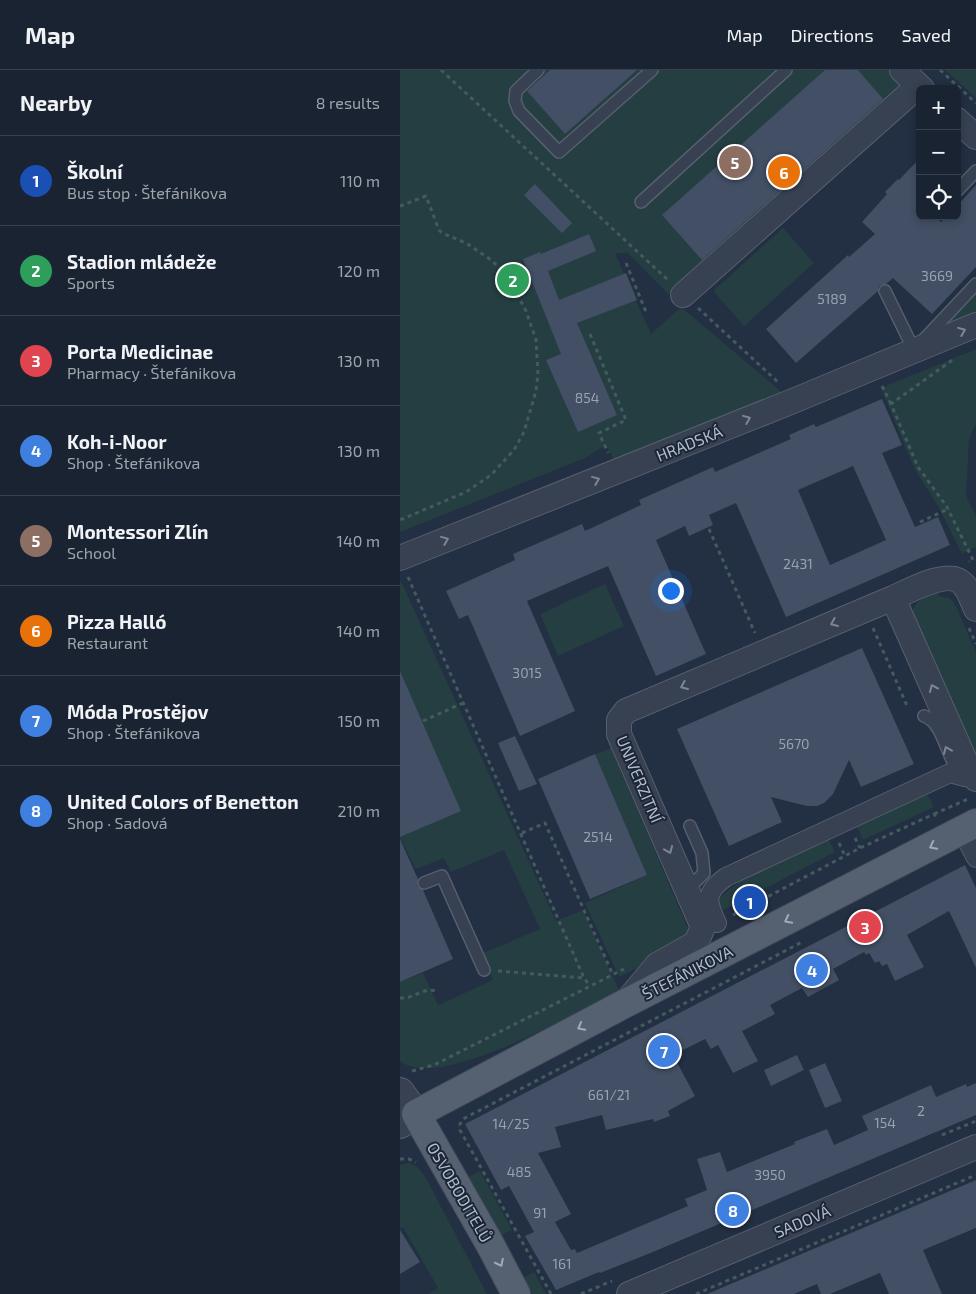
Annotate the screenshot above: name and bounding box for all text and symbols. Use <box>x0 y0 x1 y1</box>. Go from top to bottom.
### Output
text: Map <box>25 20 75 49</box>
text: Map <box>726 24 763 46</box>
text: Directions <box>791 24 874 46</box>
text: Saved <box>902 24 951 46</box>
map controls <box>916 85 961 220</box>
button: + <box>916 85 961 130</box>
text: Nearby <box>20 90 92 115</box>
text: 8 results <box>316 93 380 112</box>
button: − <box>916 130 961 175</box>
pin: 5 <box>719 143 751 181</box>
pin: 6 <box>768 153 800 191</box>
text: Školní <box>67 160 123 183</box>
text: 1 <box>33 171 39 190</box>
text: 110 m <box>340 171 380 190</box>
button: locate <box>916 175 961 220</box>
text: Bus stop · Štefánikova <box>67 183 227 202</box>
text: Stadion mládeže <box>67 250 217 273</box>
text: 2 <box>31 261 41 280</box>
text: 120 m <box>337 261 380 280</box>
pin: 2 <box>497 261 529 299</box>
house number: 3669 <box>921 267 953 284</box>
text: Sports <box>67 273 115 292</box>
house number: 5189 <box>817 290 847 307</box>
one-way arrow <box>957 326 966 337</box>
text: Porta Medicinae <box>67 340 213 363</box>
text: 3 <box>31 351 41 370</box>
text: 130 m <box>338 351 380 370</box>
text: Pharmacy · Štefánikova <box>67 363 236 382</box>
house number: 854 <box>575 389 599 406</box>
one-way arrow <box>742 415 751 426</box>
street label: HRADSKÁ <box>653 421 725 465</box>
text: Koh-i-Noor <box>67 430 167 453</box>
text: 4 <box>31 441 41 460</box>
text: 130 m <box>338 441 380 460</box>
text: Shop · Štefánikova <box>67 453 200 472</box>
one-way arrow <box>591 476 600 486</box>
text: Montessori Zlín <box>67 520 208 543</box>
text: 5 <box>32 531 40 550</box>
text: 140 m <box>337 531 380 550</box>
one-way arrow <box>440 536 449 546</box>
text: School <box>67 543 116 562</box>
house number: 2431 <box>783 555 813 572</box>
your location <box>658 578 684 604</box>
text: Pizza Halló <box>67 610 167 633</box>
one-way arrow <box>830 617 839 628</box>
text: 6 <box>31 621 41 640</box>
text: 140 m <box>337 621 380 640</box>
text: Restaurant <box>67 633 148 652</box>
house number: 3015 <box>512 664 542 681</box>
one-way arrow <box>680 680 689 691</box>
one-way arrow <box>929 684 939 693</box>
text: Móda Prostějov <box>67 700 208 723</box>
text: 7 <box>32 711 40 730</box>
text: 150 m <box>338 711 380 730</box>
text: Shop · Štefánikova <box>67 723 200 742</box>
street label: UNIVERZITNÍ <box>613 733 667 826</box>
house number: 5670 <box>778 735 810 752</box>
one-way arrow <box>943 746 954 755</box>
text: United Colors of Benetton <box>67 790 299 813</box>
text: 8 <box>31 801 41 820</box>
text: 210 m <box>337 801 380 820</box>
text: Shop · Sadová <box>67 813 168 832</box>
house number: 2514 <box>583 828 613 845</box>
one-way arrow <box>929 840 938 850</box>
one-way arrow <box>663 845 674 854</box>
pin: 1 <box>734 883 766 921</box>
pin: 3 <box>849 908 881 946</box>
one-way arrow <box>784 914 793 924</box>
street label: ŠTEFÁNIKOVA <box>638 941 736 1003</box>
pin: 4 <box>796 951 828 989</box>
one-way arrow <box>577 1021 586 1031</box>
pin: 7 <box>648 1032 680 1070</box>
house number: 661/21 <box>588 1086 630 1103</box>
house number: 2 <box>917 1102 925 1119</box>
house number: 154 <box>874 1114 896 1131</box>
house number: 14/25 <box>493 1115 529 1132</box>
street label: OSVOBODITELŮ <box>424 1139 496 1245</box>
house number: 485 <box>507 1163 531 1180</box>
house number: 3950 <box>754 1166 786 1183</box>
pin: 8 <box>717 1191 749 1229</box>
street label: SADOVÁ <box>771 1201 833 1241</box>
house number: 91 <box>533 1204 547 1221</box>
house number: 161 <box>552 1255 572 1272</box>
one-way arrow <box>494 1258 504 1267</box>

